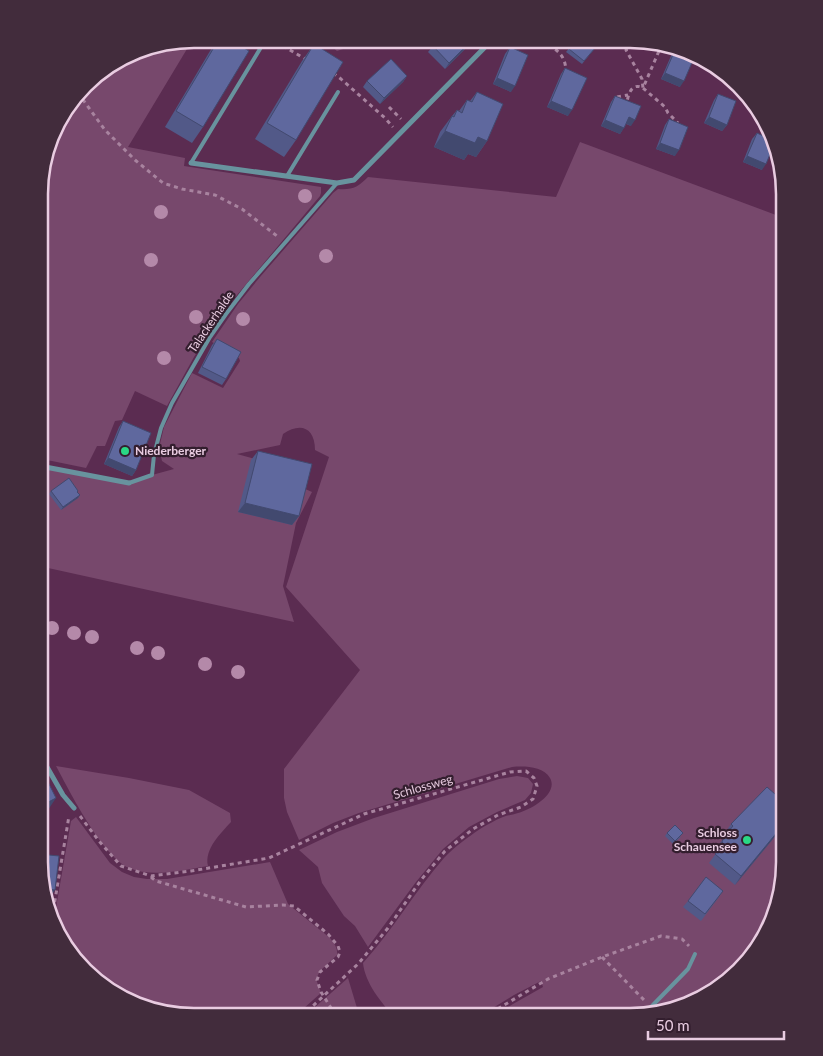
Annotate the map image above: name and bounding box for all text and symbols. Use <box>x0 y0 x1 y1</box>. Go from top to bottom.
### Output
street label: Talackerhalde <box>184 288 237 355</box>
place label: Niederberger <box>135 443 207 458</box>
marker: Niederberger <box>119 445 131 457</box>
street label: Schlossweg <box>392 771 454 802</box>
place label: Schloss Schauensee <box>674 825 738 854</box>
marker: Schloss Schauensee <box>741 834 753 846</box>
scale bar <box>648 1008 784 1040</box>
text: 50 m <box>656 1016 690 1034</box>

